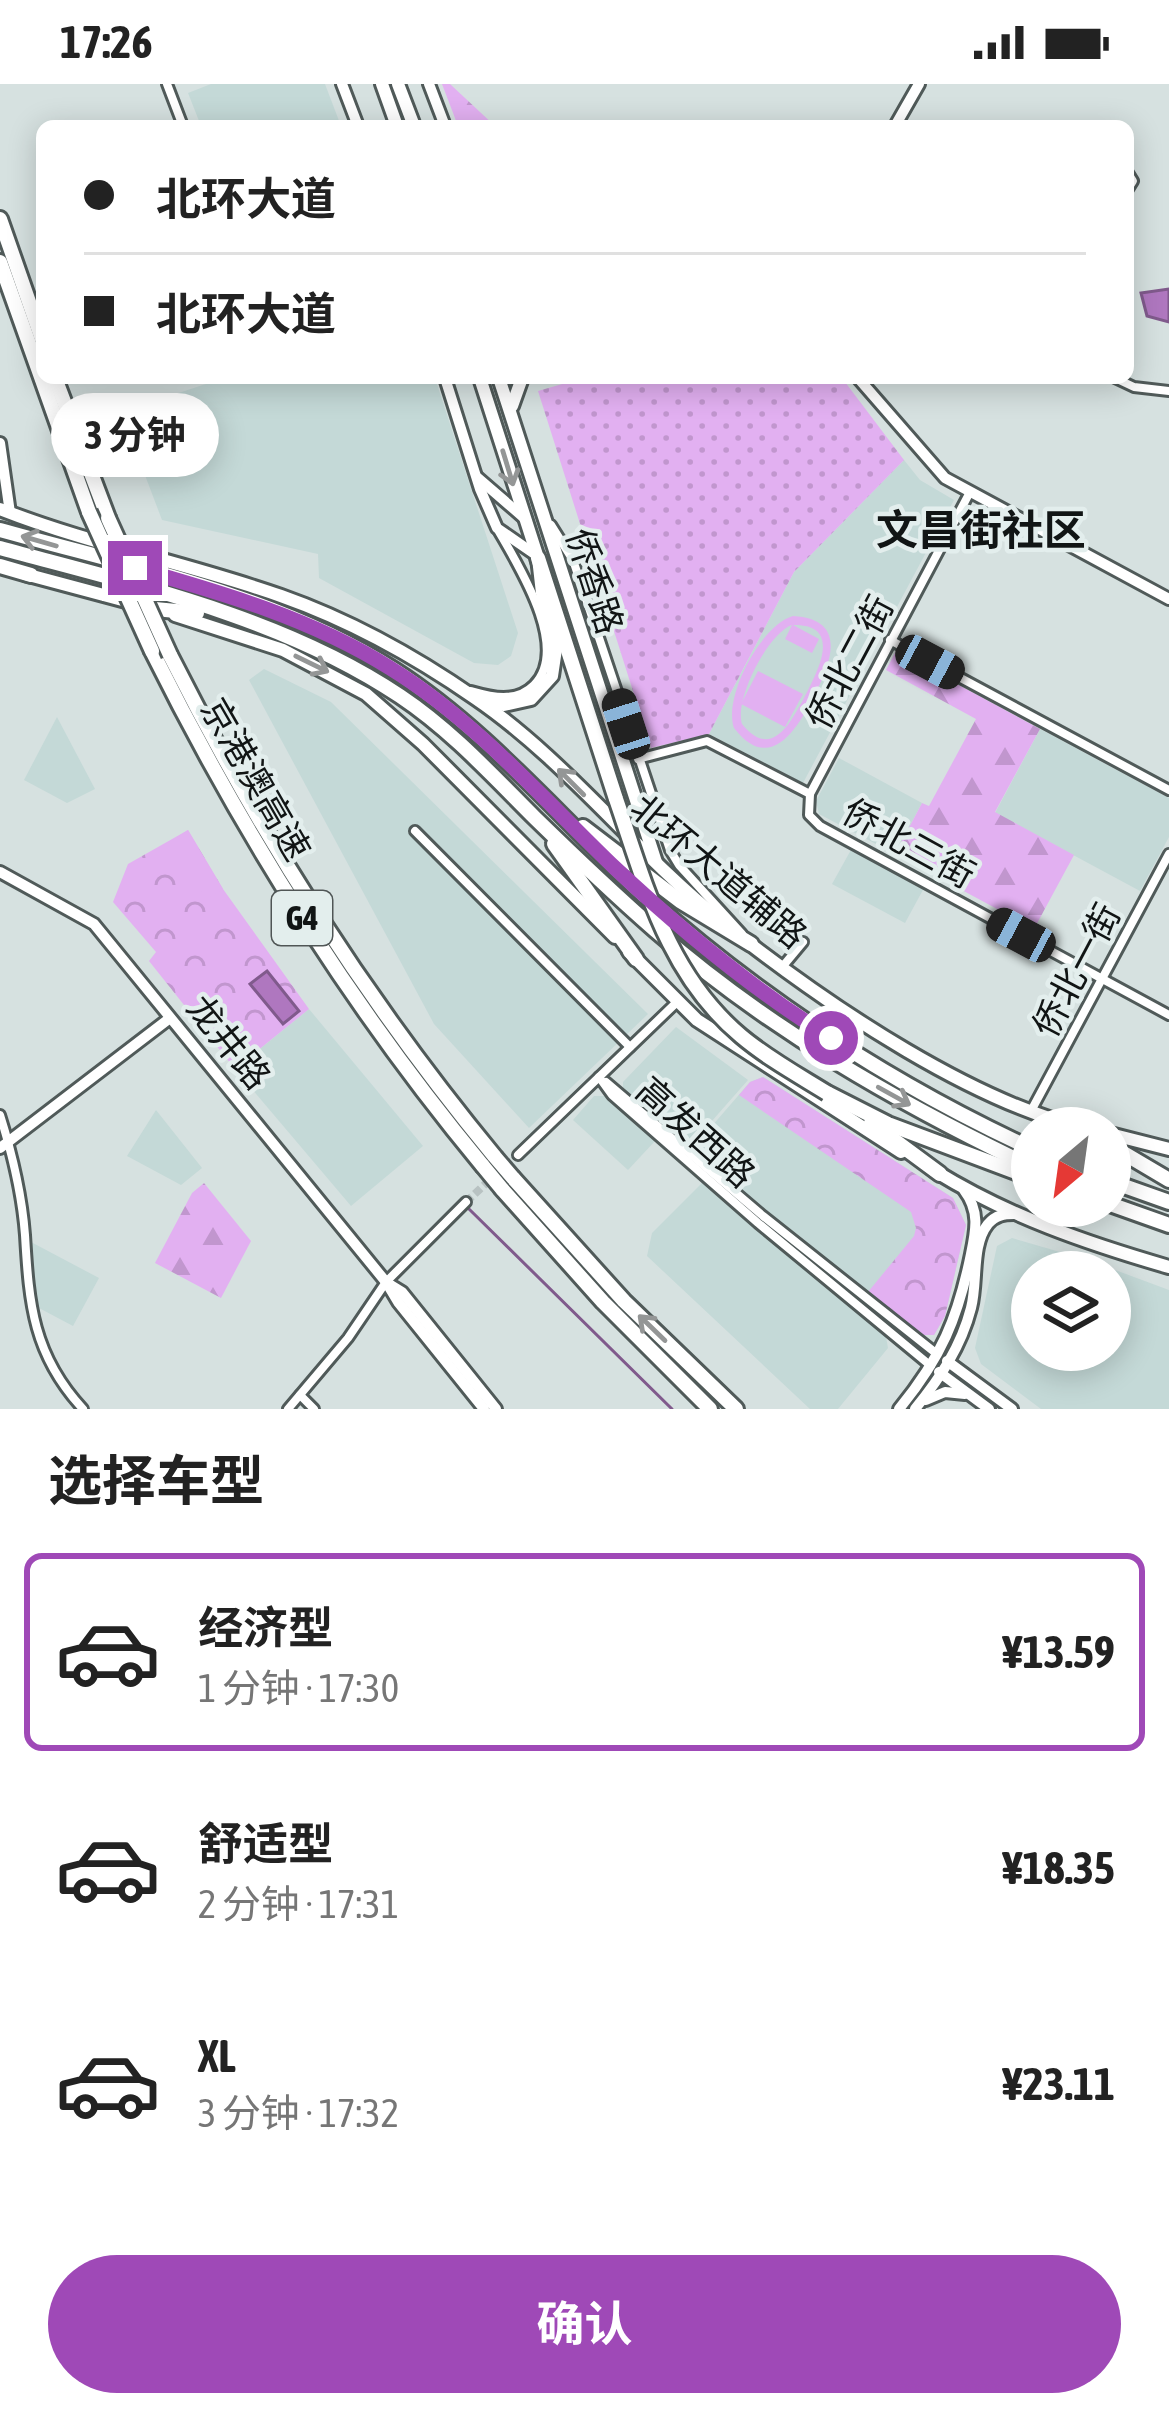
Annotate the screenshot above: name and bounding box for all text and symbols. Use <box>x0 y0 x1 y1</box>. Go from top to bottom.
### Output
text: 17:26 <box>60 16 153 68</box>
text: 北环大道 <box>156 173 336 225</box>
text: 北环大道 <box>156 288 336 340</box>
callout: 3 分钟 <box>51 394 219 478</box>
text: 3 分钟 <box>84 413 186 457</box>
one-way arrow <box>498 448 520 486</box>
district label: 文昌街社区 <box>876 506 1086 554</box>
street label: 侨香路 <box>558 523 632 639</box>
one-way arrow <box>21 529 59 551</box>
route end <box>108 541 162 595</box>
street label: 侨北二街 <box>797 589 901 735</box>
car <box>890 629 970 695</box>
one-way arrow <box>293 654 329 676</box>
car <box>598 684 654 764</box>
street label: 京港澳高速 <box>193 691 319 867</box>
one-way arrow <box>557 768 586 796</box>
street label: 北环大道辅路 <box>623 785 815 957</box>
street label: 侨北三街 <box>836 790 982 896</box>
road number: G4 <box>272 891 332 945</box>
street label: 侨北一街 <box>1024 897 1128 1043</box>
car <box>981 902 1061 968</box>
street label: 龙井路 <box>179 987 279 1097</box>
route start <box>804 1011 858 1065</box>
street label: 高发西路 <box>628 1068 764 1196</box>
one-way arrow <box>876 1085 911 1108</box>
north arrow <box>1011 1107 1131 1227</box>
map controls <box>1011 1107 1131 1371</box>
button: layers <box>1011 1251 1131 1371</box>
one-way arrow <box>638 1314 667 1343</box>
text: 选择车型 <box>48 1450 264 1511</box>
icon: car <box>54 1598 162 1706</box>
text: 经济型 <box>198 1602 333 1654</box>
text: ¥13.59 <box>1002 1626 1115 1678</box>
text: 1 分钟 · 17:30 <box>198 1666 399 1710</box>
icon: car <box>54 1814 162 1922</box>
text: 舒适型 <box>198 1818 333 1870</box>
text: ¥18.35 <box>1002 1842 1115 1894</box>
text: 2 分钟 · 17:31 <box>198 1882 399 1926</box>
icon: car <box>54 2030 162 2138</box>
text: XL <box>198 2030 236 2082</box>
text: ¥23.11 <box>1002 2058 1115 2110</box>
text: 3 分钟 · 17:32 <box>198 2091 399 2135</box>
button: 确认 <box>48 2255 1121 2393</box>

